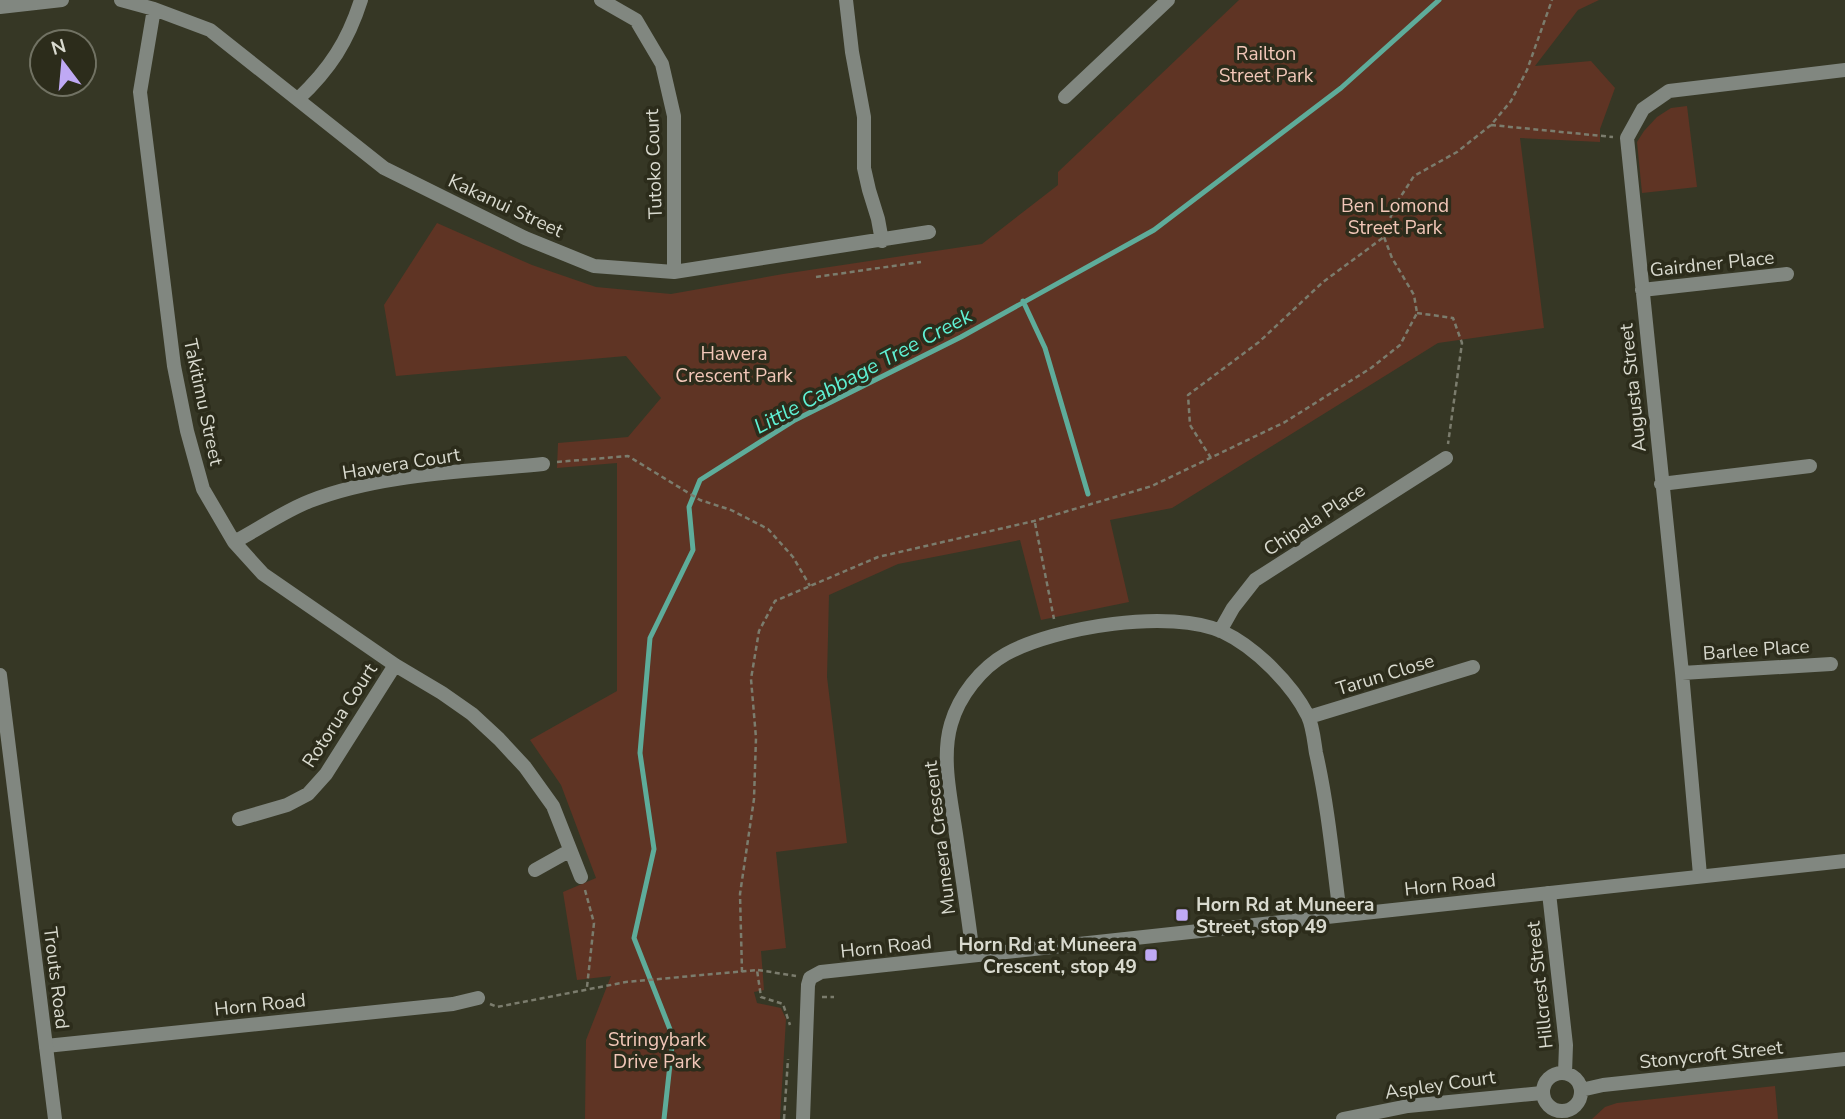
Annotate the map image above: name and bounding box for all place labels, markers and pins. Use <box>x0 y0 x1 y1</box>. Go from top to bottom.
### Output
place label: Horn Rd at Muneera Street, stop 49 <box>1196 892 1374 940</box>
marker: Horn Rd at Muneera Street, stop 49 <box>1174 907 1190 923</box>
place label: Horn Rd at Muneera Crescent, stop 49 <box>959 932 1137 980</box>
marker: Horn Rd at Muneera Crescent, stop 49 <box>1143 947 1159 963</box>

